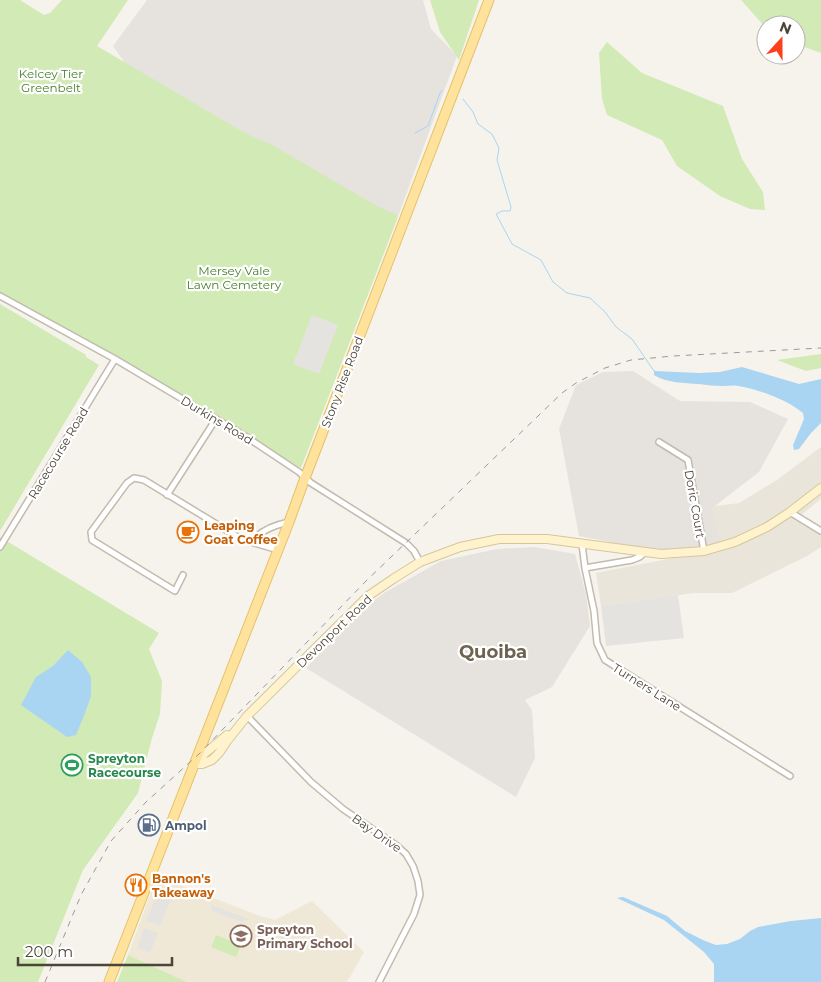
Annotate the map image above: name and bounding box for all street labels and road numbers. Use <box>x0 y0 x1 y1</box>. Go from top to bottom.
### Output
street label: Stony Rise Road <box>318 334 366 430</box>
street label: Durkins Road <box>178 393 256 447</box>
street label: Racecourse Road <box>25 404 91 502</box>
street label: Doric Court <box>682 469 708 539</box>
street label: Devonport Road <box>293 591 375 671</box>
street label: Turners Lane <box>610 660 684 714</box>
street label: Bay Drive <box>349 811 405 855</box>

